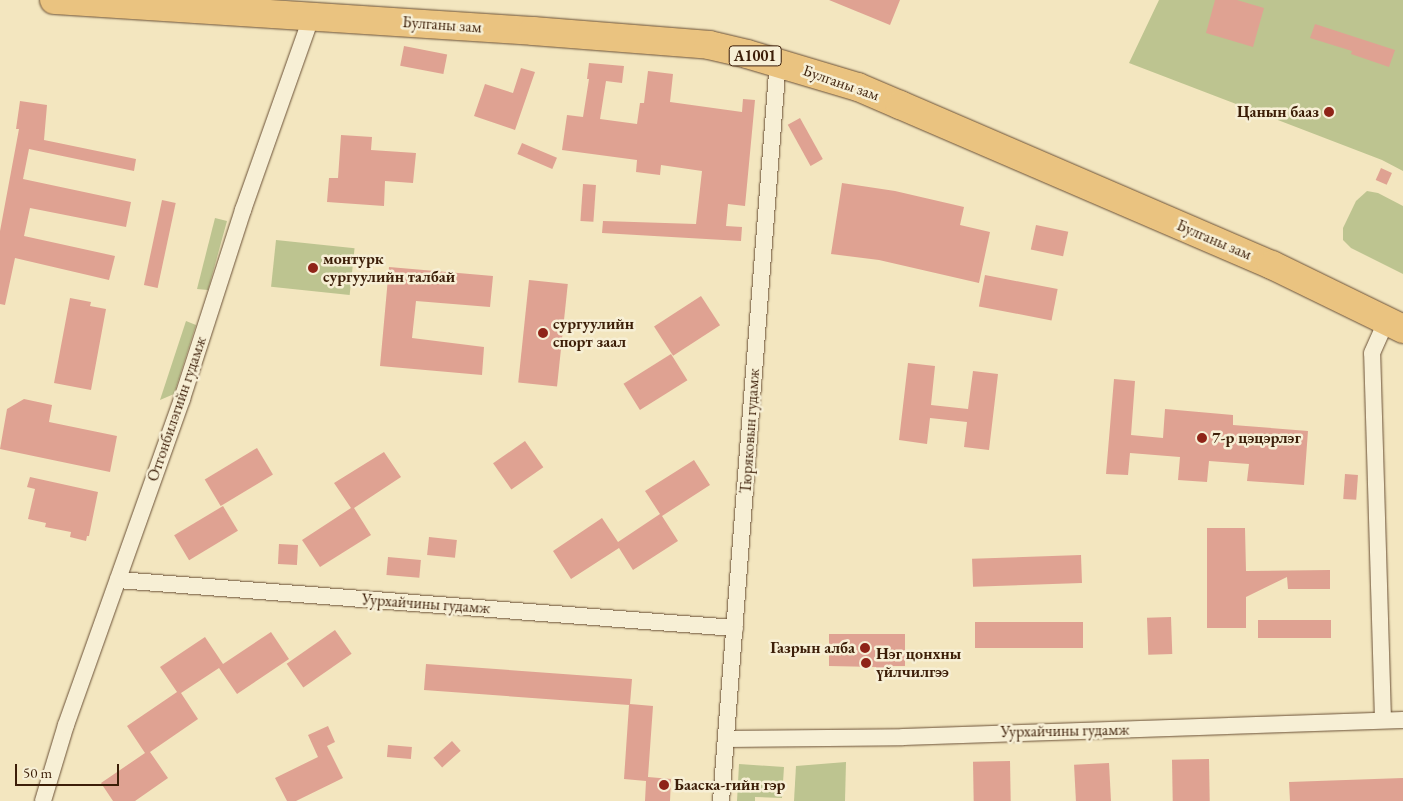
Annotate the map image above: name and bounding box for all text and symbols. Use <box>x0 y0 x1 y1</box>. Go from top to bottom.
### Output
street label: Булганы зам <box>402 13 482 37</box>
road number: A1001 <box>728 44 782 68</box>
street label: Булганы зам <box>800 61 882 105</box>
place label: Цанын бааз <box>1237 102 1319 122</box>
marker: Цанын бааз <box>1323 106 1335 118</box>
street label: Булганы зам <box>1174 216 1254 264</box>
place label: монтурк сургуулийн талбай <box>323 249 455 287</box>
marker: монтурк сургуулийн талбай <box>307 262 319 274</box>
place label: сургуулийн спорт заал <box>553 314 634 352</box>
marker: сургуулийн спорт заал <box>537 327 549 339</box>
street label: Отгонбилэгийн гудамж <box>143 334 211 484</box>
street label: Тюряковын гудамж <box>736 368 764 494</box>
place label: 7-р цэцэрлэг <box>1212 428 1301 448</box>
marker: 7-р цэцэрлэг <box>1196 432 1208 444</box>
street label: Уурхайчины гудамж <box>361 590 491 618</box>
place label: Газрын алба <box>770 638 855 658</box>
marker: Газрын алба <box>859 642 871 654</box>
place label: Нэг цонхны үйлчилгээ <box>876 644 961 682</box>
marker: Нэг цонхны үйлчилгээ <box>860 657 872 669</box>
street label: Уурхайчины гудамж <box>1000 720 1130 742</box>
scale bar <box>18 754 121 786</box>
text: 50 m <box>23 763 52 782</box>
place label: Бааска-гийн гэр <box>674 775 785 795</box>
marker: Бааска-гийн гэр <box>658 779 670 791</box>

